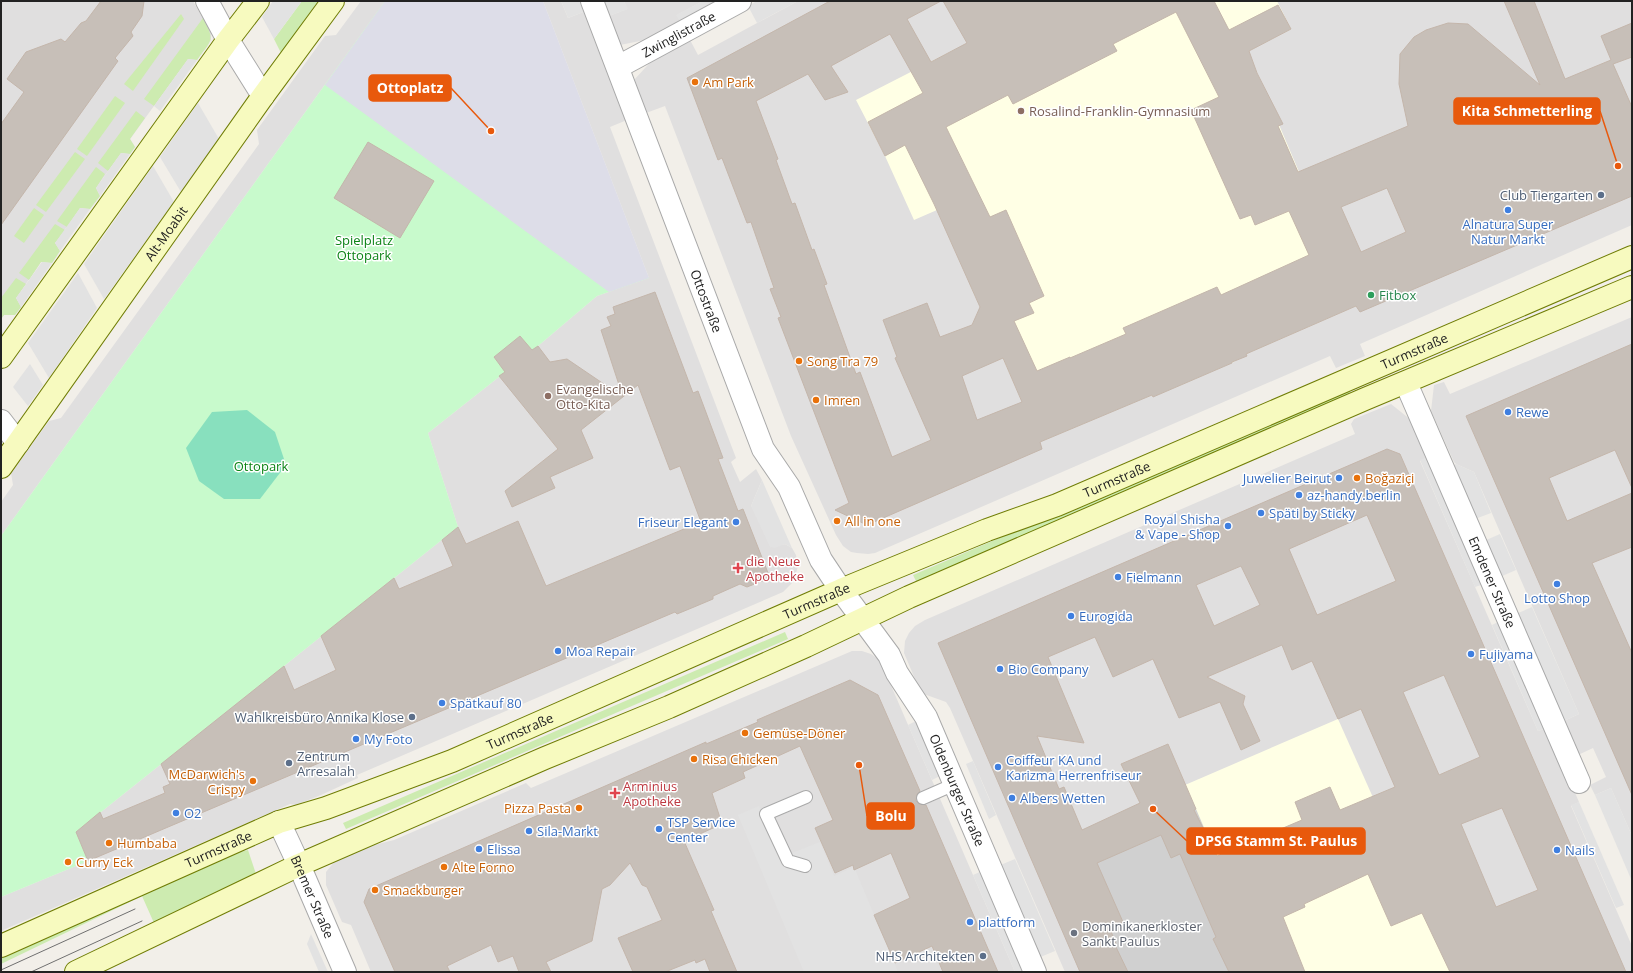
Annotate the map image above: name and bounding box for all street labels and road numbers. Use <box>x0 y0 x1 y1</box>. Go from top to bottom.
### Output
street label: Zwinglistraße <box>639 7 719 61</box>
street label: Alt-Moabit <box>140 202 192 264</box>
street label: Ottostraße <box>686 267 727 335</box>
street label: Turmstraße <box>1378 329 1450 373</box>
street label: Turmstraße <box>1080 457 1153 502</box>
street label: Emdener Straße <box>1465 533 1520 631</box>
street label: Turmstraße <box>780 578 853 623</box>
street label: Turmstraße <box>484 709 556 754</box>
street label: Oldenburger Straße <box>925 731 989 849</box>
street label: Turmstraße <box>182 826 255 872</box>
street label: Bremer Straße <box>287 852 338 941</box>

